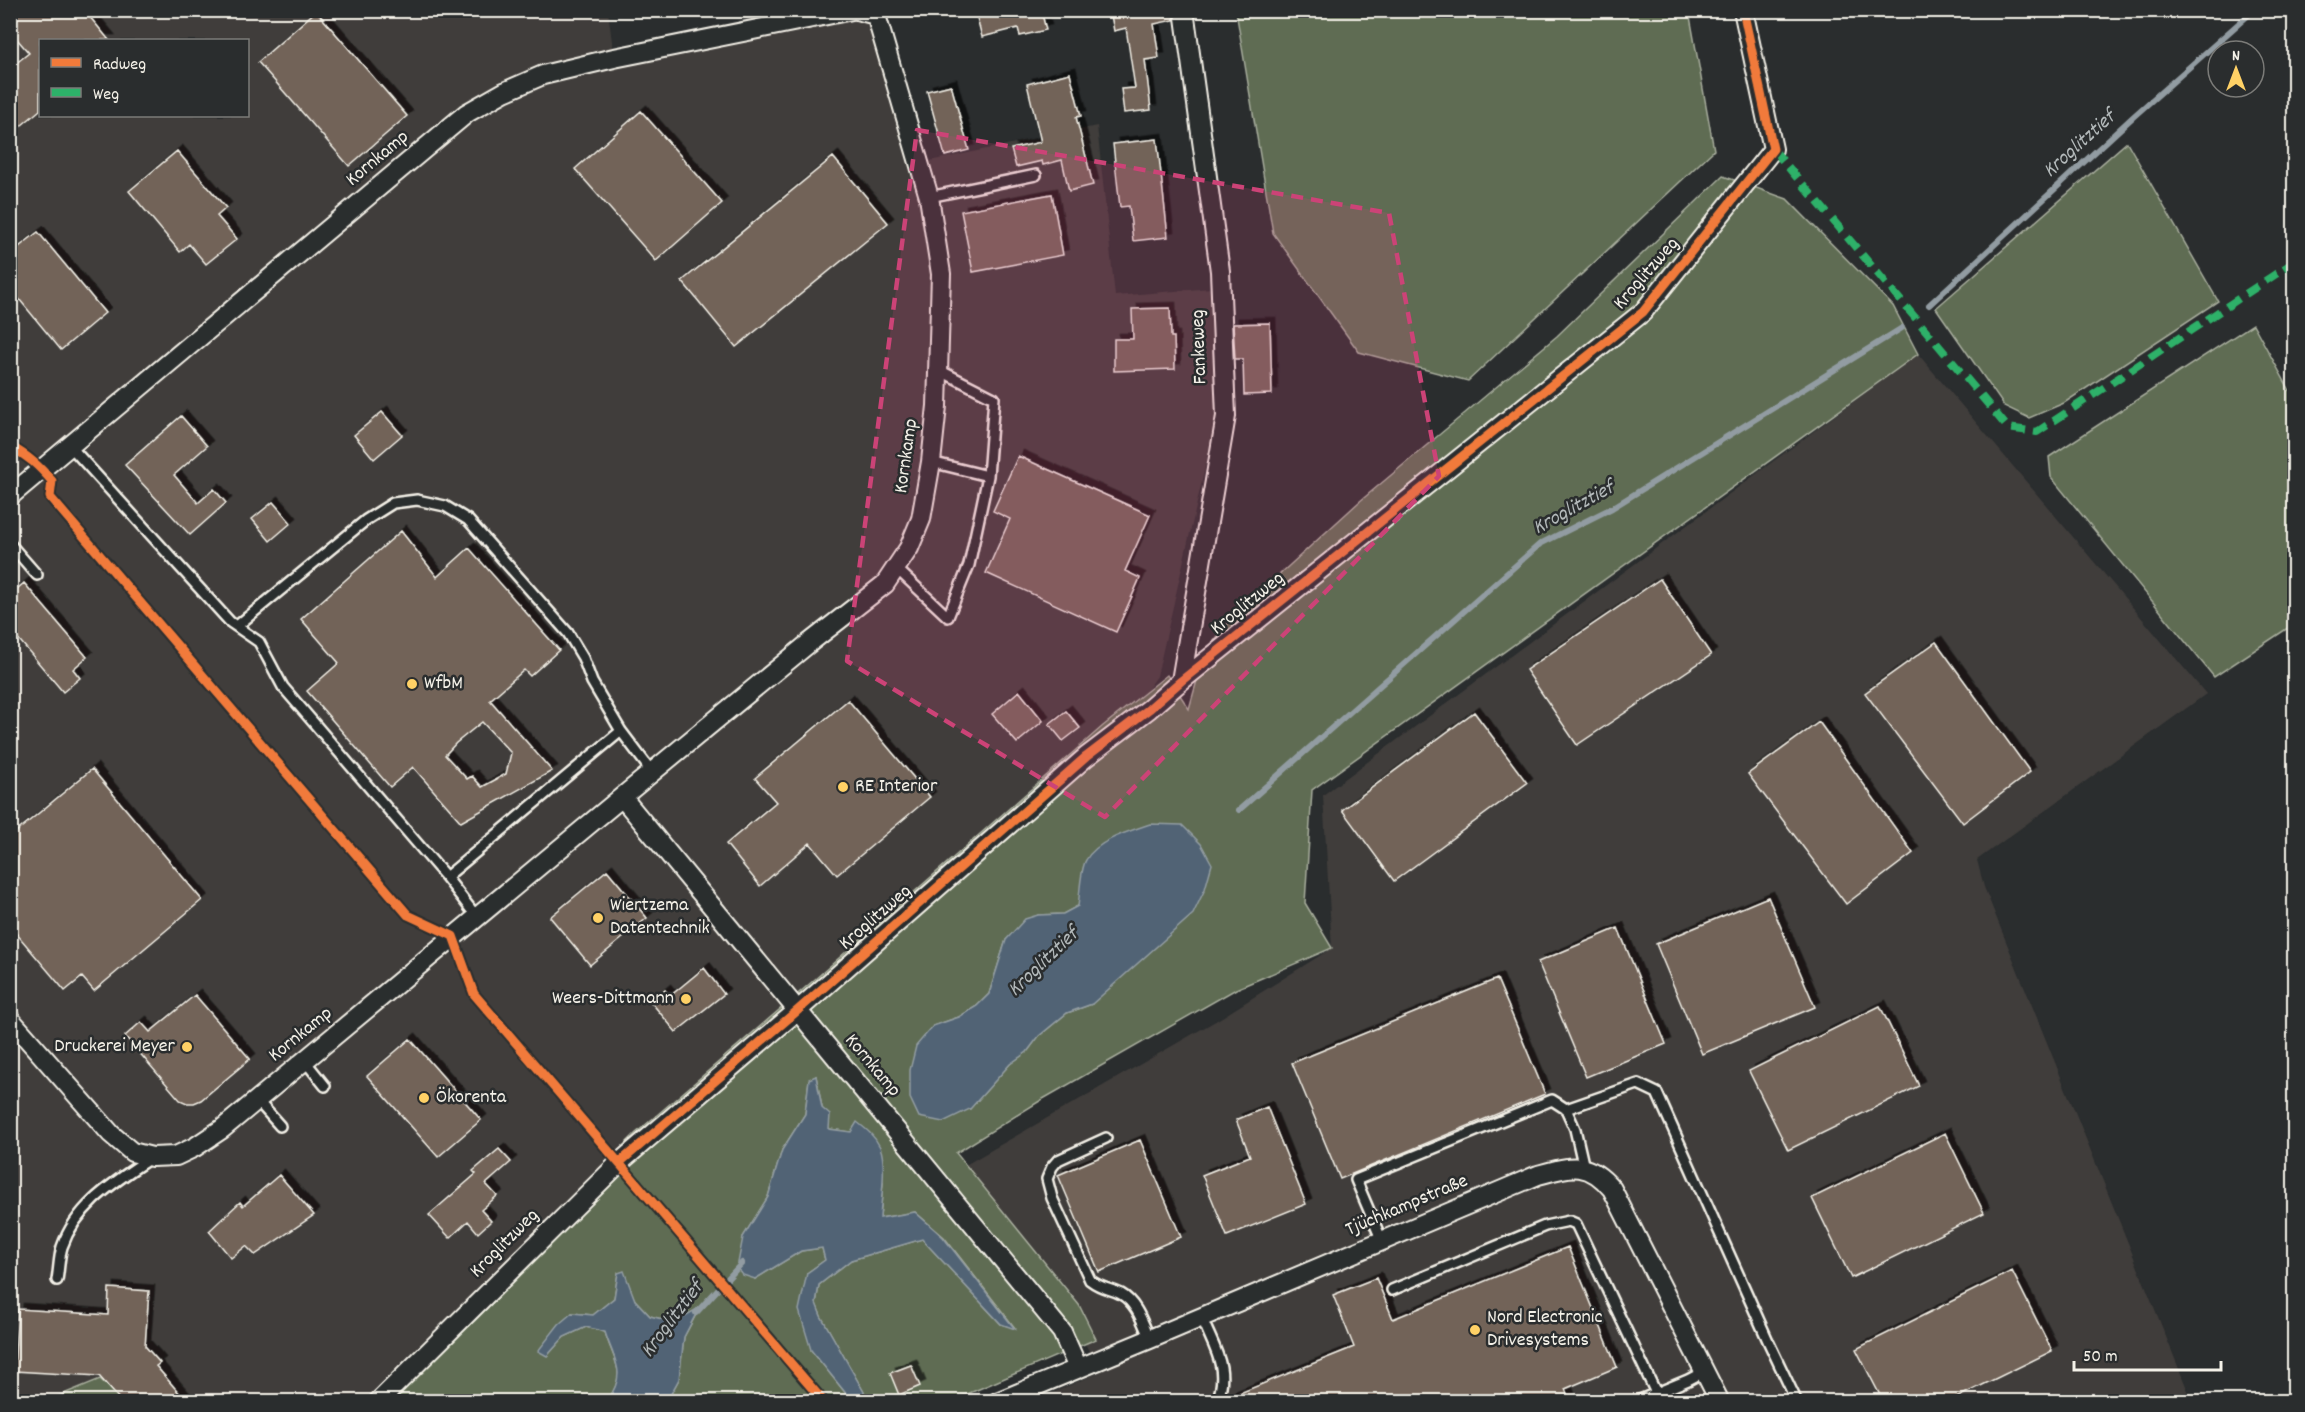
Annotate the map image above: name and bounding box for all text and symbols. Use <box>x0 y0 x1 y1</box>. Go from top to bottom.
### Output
legend <box>39 39 249 117</box>
north arrow <box>2206 39 2266 99</box>
text: N <box>2232 45 2240 68</box>
text: Radweg <box>93 53 146 78</box>
text: Weg <box>93 83 119 108</box>
water label: Kroglitztief <box>2037 101 2126 186</box>
street label: Kornkamp <box>340 124 416 194</box>
street label: Kroglitzweg <box>1608 232 1686 316</box>
street label: Fankeweg <box>1185 309 1215 385</box>
street label: Kornkamp <box>888 417 926 495</box>
water label: Kroglitztief <box>1528 472 1624 544</box>
street label: Kroglitzweg <box>1205 565 1291 643</box>
place label: WfbM <box>424 670 463 698</box>
marker: WfbM <box>405 677 419 691</box>
place label: RE Interior <box>855 773 938 801</box>
marker: RE Interior <box>836 780 850 794</box>
street label: Kroglitzweg <box>834 879 918 957</box>
place label: Wiertzema Datentechnik <box>610 892 710 943</box>
marker: Wiertzema Datentechnik <box>591 911 605 925</box>
water label: Kroglitztief <box>1002 918 1090 1005</box>
place label: Weers-Dittmann <box>552 985 674 1013</box>
marker: Weers-Dittmann <box>679 992 693 1006</box>
street label: Kornkamp <box>263 1000 339 1070</box>
street label: Kornkamp <box>837 1028 907 1104</box>
place label: Druckerei Meyer <box>54 1033 176 1061</box>
marker: Druckerei Meyer <box>180 1040 194 1054</box>
place label: Ökorenta <box>436 1084 507 1112</box>
marker: Ökorenta <box>417 1091 431 1105</box>
street label: Tjüchkampstraße <box>1341 1168 1473 1244</box>
street label: Kroglitzweg <box>464 1203 546 1285</box>
water label: Kroglitztief <box>634 1272 714 1365</box>
place label: Nord Electronic Drivesystems <box>1487 1304 1602 1355</box>
marker: Nord Electronic Drivesystems <box>1468 1323 1482 1337</box>
scale bar <box>2074 1334 2221 1372</box>
text: 50 m <box>2083 1345 2118 1370</box>

